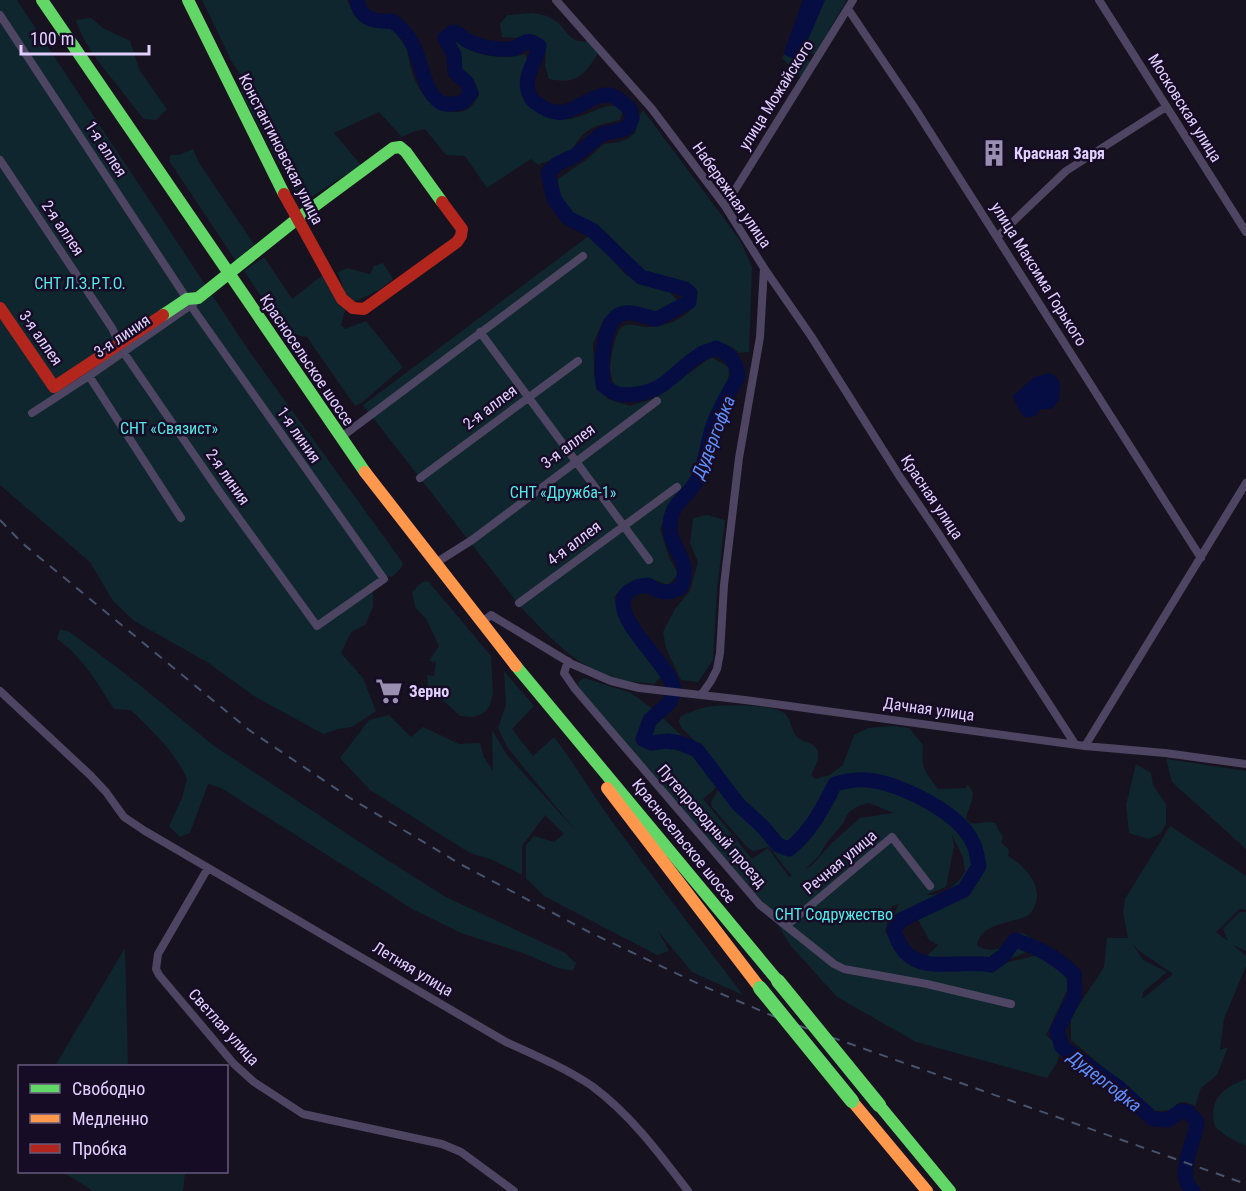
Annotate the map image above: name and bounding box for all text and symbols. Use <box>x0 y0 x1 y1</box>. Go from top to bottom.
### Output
scale bar <box>21 18 148 56</box>
text: 100 m <box>30 28 74 49</box>
street label: улица Можайского <box>735 37 817 153</box>
street label: Московская улица <box>1144 50 1226 166</box>
street label: Константиновская улица <box>235 70 327 228</box>
street label: 1-я аллея <box>81 118 131 180</box>
street label: Набережная улица <box>688 138 776 252</box>
building icon: Красная Заря <box>979 138 1009 168</box>
place label: Красная Заря <box>1014 144 1105 163</box>
street label: 2-я аллея <box>38 197 88 259</box>
street label: улица Максима Горького <box>987 198 1091 350</box>
park label: СНТ Л.З.Р.Т.О. <box>34 274 126 293</box>
street label: Красносельское шоссе <box>256 291 358 429</box>
street label: 3-я аллея <box>15 307 67 369</box>
street label: 3-я линия <box>90 310 154 362</box>
street label: 2-я аллея <box>459 381 521 433</box>
water label: Дудергофка <box>687 393 739 482</box>
street label: 1-я линия <box>273 404 325 466</box>
park label: СНТ «Связист» <box>120 419 218 438</box>
street label: 3-я аллея <box>537 420 599 472</box>
street label: 2-я линия <box>202 446 254 508</box>
street label: Красная улица <box>897 451 967 543</box>
park label: СНТ «Дружба-1» <box>510 483 617 502</box>
street label: 4-я аллея <box>543 517 605 569</box>
supermarket icon: Зерно <box>374 676 404 706</box>
place label: Зерно <box>409 682 449 701</box>
street label: Дачная улица <box>882 693 976 725</box>
street label: Путепроводный проезд <box>653 761 771 892</box>
street label: Красносельское шоссе <box>628 775 740 907</box>
street label: Речная улица <box>799 826 881 898</box>
park label: СНТ Содружество <box>775 905 893 924</box>
street label: Летняя улица <box>370 938 456 1000</box>
street label: Светлая улица <box>185 985 263 1069</box>
water label: Дудергофка <box>1063 1045 1146 1116</box>
legend <box>18 1065 228 1173</box>
text: Свободно <box>72 1078 145 1099</box>
text: Медленно <box>72 1108 149 1129</box>
text: Пробка <box>72 1138 127 1159</box>

